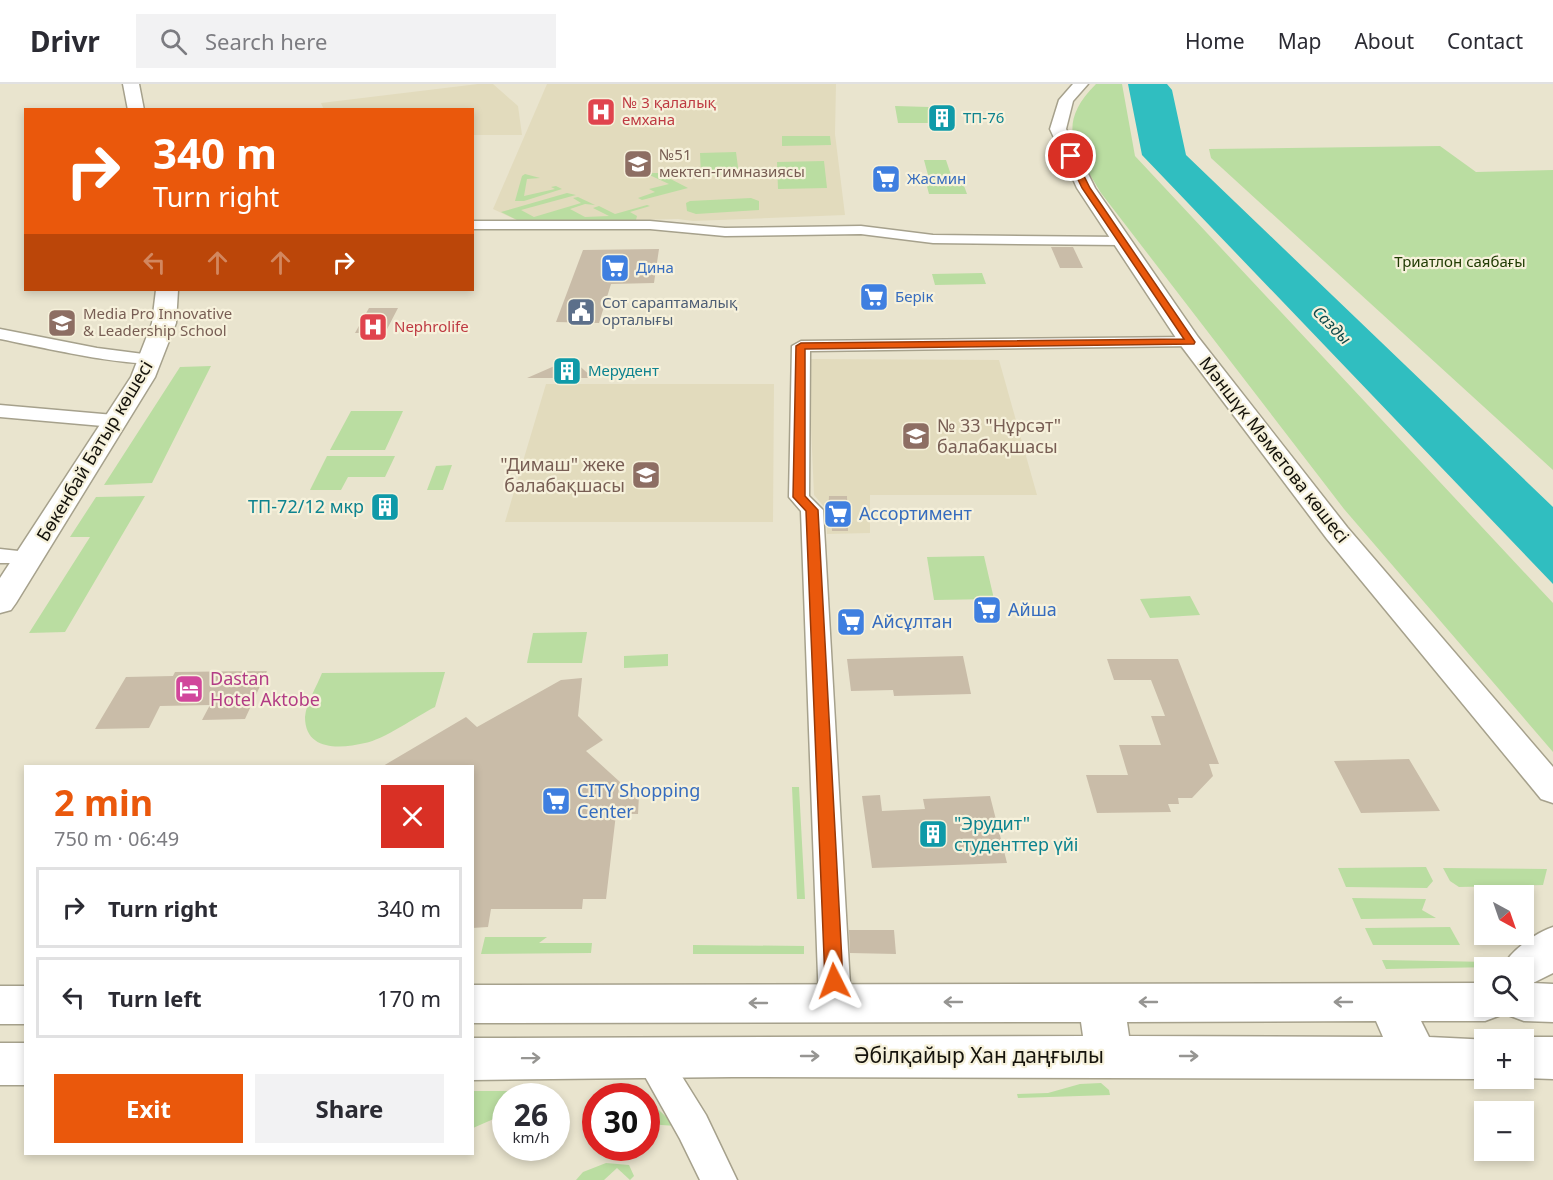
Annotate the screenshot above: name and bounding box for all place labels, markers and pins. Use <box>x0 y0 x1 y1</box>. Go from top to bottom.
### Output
place label: № 3 қалалық емхана <box>622 92 717 129</box>
hospital icon: № 3 қалалық емхана <box>585 96 617 128</box>
building icon: ТП-76 <box>926 102 958 134</box>
place label: ТП-76 <box>963 107 1004 127</box>
pin <box>1045 130 1096 181</box>
place label: №51 мектеп-гимназиясы <box>659 144 805 181</box>
school or university icon: №51 мектеп-гимназиясы <box>622 148 654 180</box>
supermarket icon: Жасмин <box>870 163 902 195</box>
place label: Жасмин <box>907 168 966 188</box>
supermarket icon: Дина <box>599 252 631 284</box>
place label: Дина <box>636 257 674 277</box>
supermarket icon: Берік <box>858 281 890 313</box>
place label: Берік <box>895 286 933 306</box>
place label: Сот сараптамалық орталығы <box>602 292 738 329</box>
public building icon: Сот сараптамалық орталығы <box>565 296 597 328</box>
place label: Media Pro Innovative & Leadership School <box>83 303 232 340</box>
school or university icon: Media Pro Innovative & Leadership School <box>46 307 78 339</box>
hospital icon: Nephrolife <box>357 311 389 343</box>
place label: Nephrolife <box>394 316 469 336</box>
building icon: Мерудент <box>551 355 583 387</box>
place label: Мерудент <box>588 360 659 380</box>
place label: № 33 "Нұрсәт" балабақшасы <box>937 413 1061 458</box>
school or university icon: № 33 "Нұрсәт" балабақшасы <box>900 420 932 452</box>
place label: "Димаш" жеке балабақшасы <box>500 452 625 497</box>
school or university icon: "Димаш" жеке балабақшасы <box>630 459 662 491</box>
building icon: ТП-72/12 мкр <box>369 491 401 523</box>
place label: ТП-72/12 мкр <box>248 494 364 518</box>
supermarket icon: Ассортимент <box>822 498 854 530</box>
place label: Ассортимент <box>859 501 972 525</box>
supermarket icon: Айша <box>971 594 1003 626</box>
place label: Айша <box>1008 597 1057 621</box>
supermarket icon: Айсұлтан <box>835 606 867 638</box>
place label: Айсұлтан <box>872 609 953 633</box>
place label: Dastan Hotel Aktobe <box>210 666 320 711</box>
hotel icon: Dastan Hotel Aktobe <box>173 673 205 705</box>
place label: CITY Shopping Center <box>577 778 700 823</box>
supermarket icon: CITY Shopping Center <box>540 785 572 817</box>
place label: "Эрудит" студенттер үйі <box>954 811 1078 856</box>
building icon: "Эрудит" студенттер үйі <box>917 818 949 850</box>

